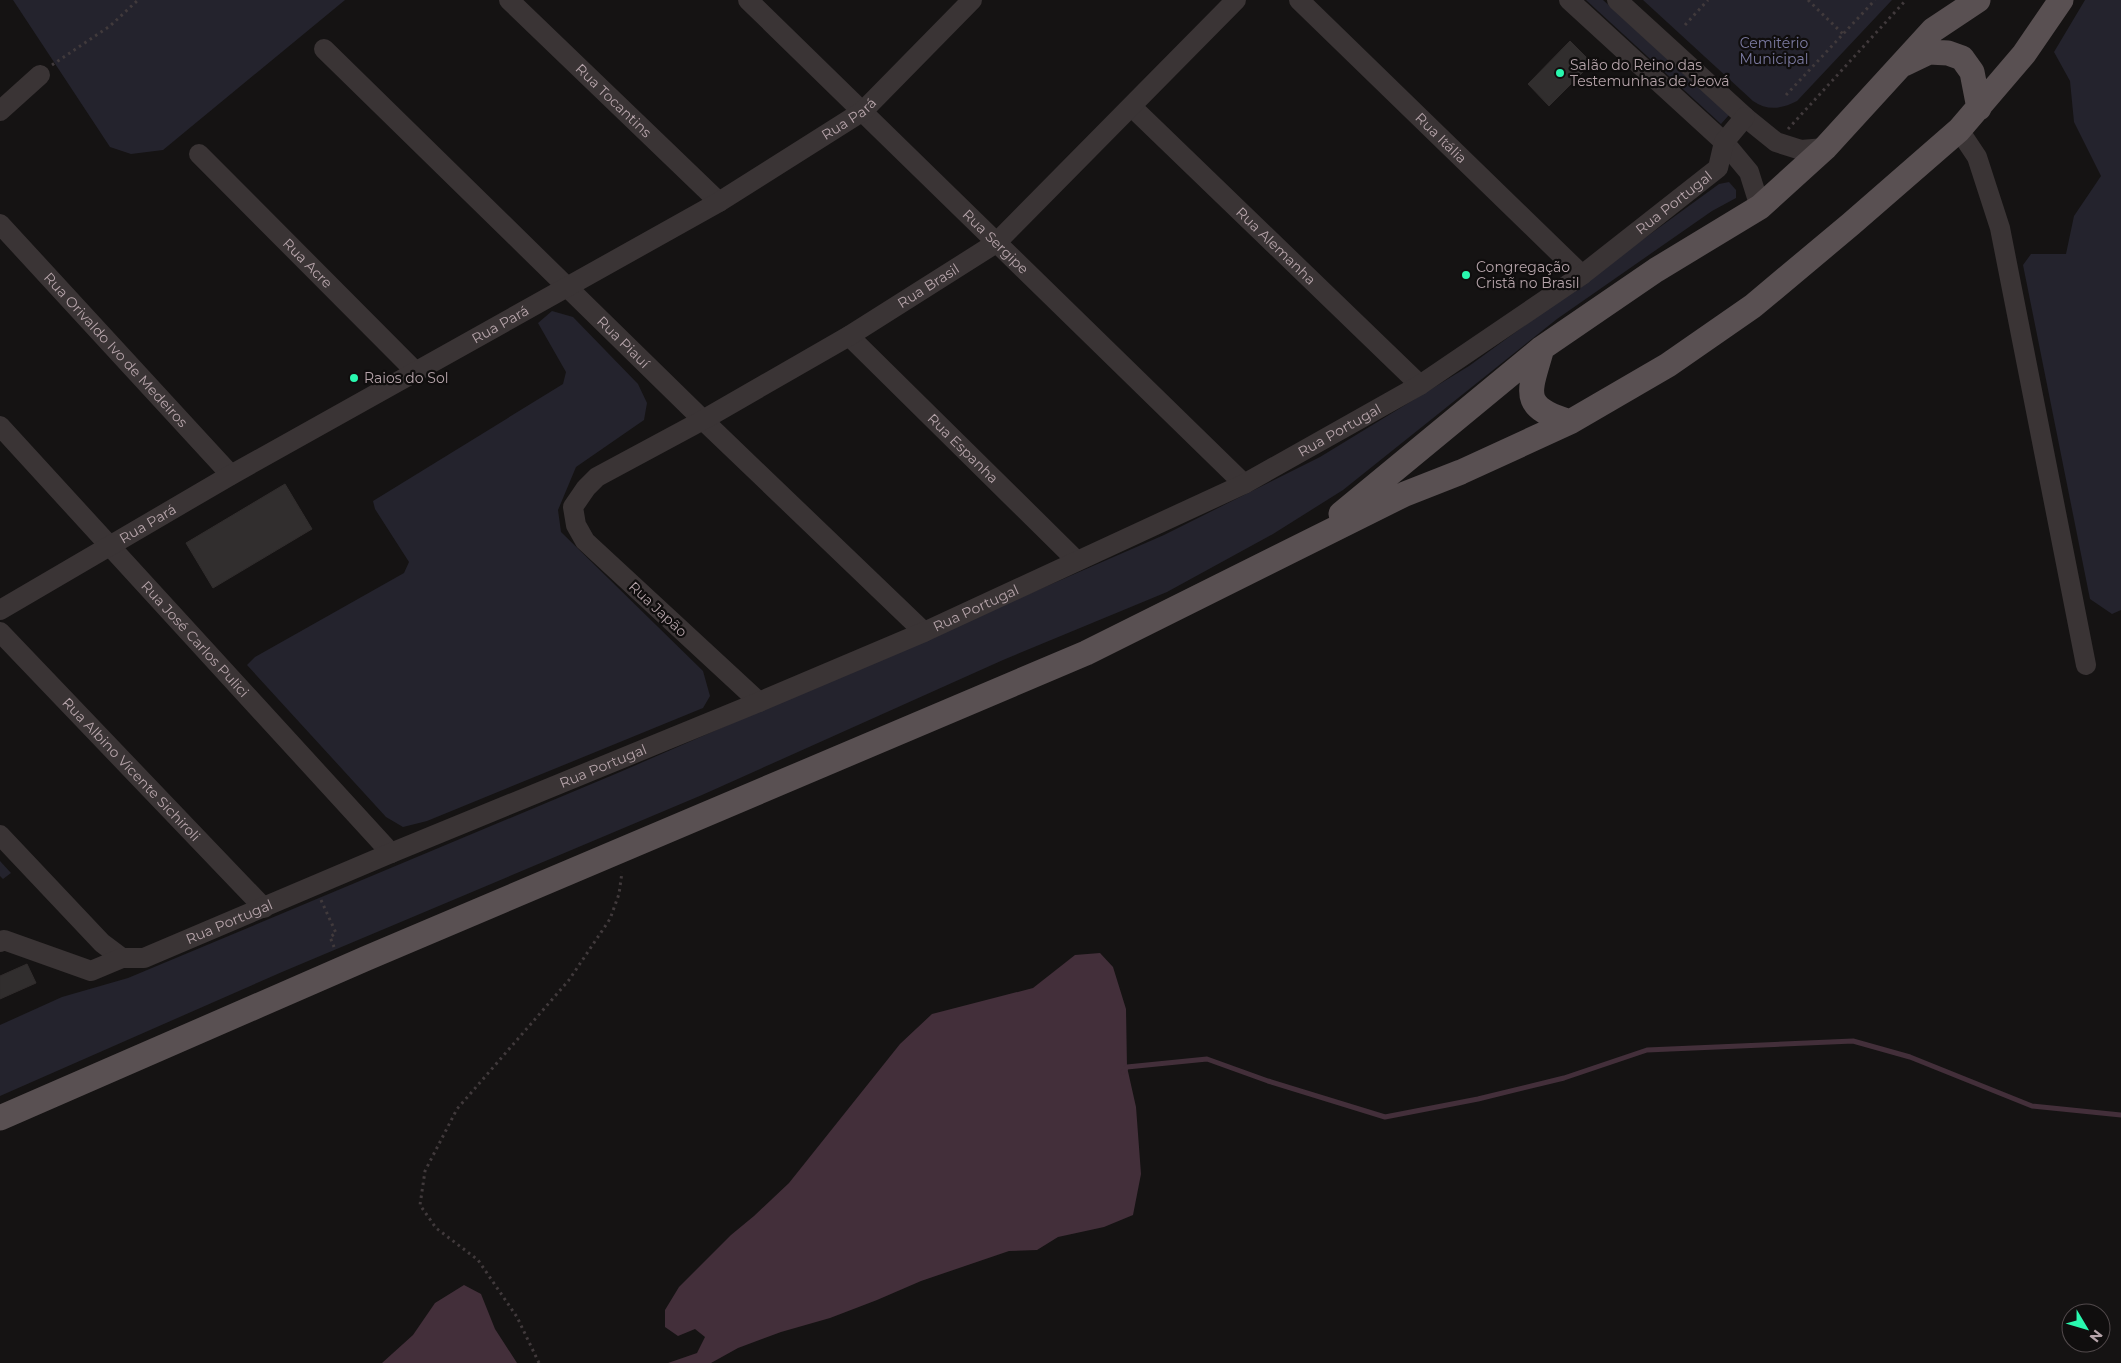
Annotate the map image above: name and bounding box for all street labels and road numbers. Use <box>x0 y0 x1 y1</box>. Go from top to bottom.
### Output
street label: Rua Tocantins <box>572 60 656 141</box>
street label: Rua Pará <box>818 94 880 144</box>
street label: Rua Itália <box>1411 109 1471 167</box>
street label: Rua Portugal <box>1632 167 1716 238</box>
street label: Rua Alemanha <box>1232 203 1320 289</box>
street label: Rua Sergipe <box>959 205 1032 278</box>
street label: Rua Acre <box>279 234 336 292</box>
street label: Rua Brasil <box>894 260 963 312</box>
street label: Rua Orivaldo Ivo de Medeiros <box>40 269 192 431</box>
street label: Rua Pará <box>468 301 532 348</box>
street label: Rua Piauí <box>593 312 654 373</box>
street label: Rua Portugal <box>1295 400 1384 461</box>
street label: Rua Espanha <box>924 409 1002 487</box>
street label: Rua Pará <box>116 500 179 547</box>
street label: Rua José Carlos Pulici <box>137 577 253 701</box>
street label: Rua Japão <box>625 577 691 641</box>
street label: Rua Portugal <box>930 580 1022 636</box>
street label: Rua Albino Vicente Sichiroli <box>58 694 204 845</box>
street label: Rua Portugal <box>557 740 649 792</box>
street label: Rua Portugal <box>183 895 275 948</box>

